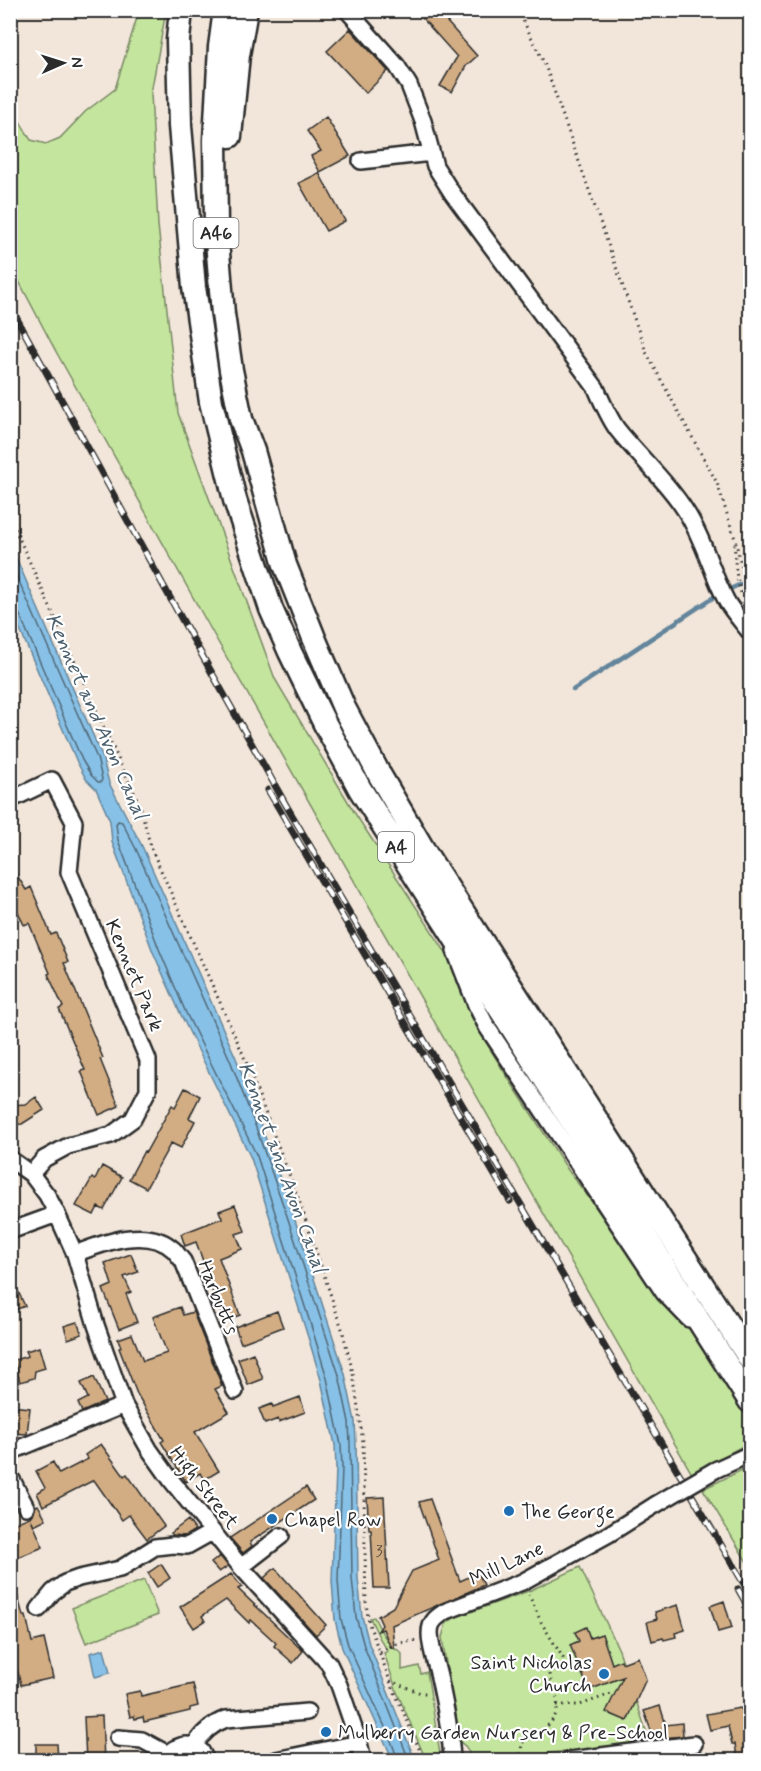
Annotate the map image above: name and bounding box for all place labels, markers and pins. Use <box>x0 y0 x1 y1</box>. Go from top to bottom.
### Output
place label: The George <box>521 1499 615 1528</box>
marker: The George <box>502 1504 516 1518</box>
place label: Chapel Row <box>284 1507 381 1534</box>
marker: Chapel Row <box>265 1512 279 1526</box>
place label: Saint Nicholas Church <box>470 1650 592 1700</box>
marker: Saint Nicholas Church <box>597 1667 611 1681</box>
place label: Mulberry Garden Nursery & Pre-School <box>338 1720 668 1747</box>
marker: Mulberry Garden Nursery & Pre-School <box>319 1725 333 1739</box>

